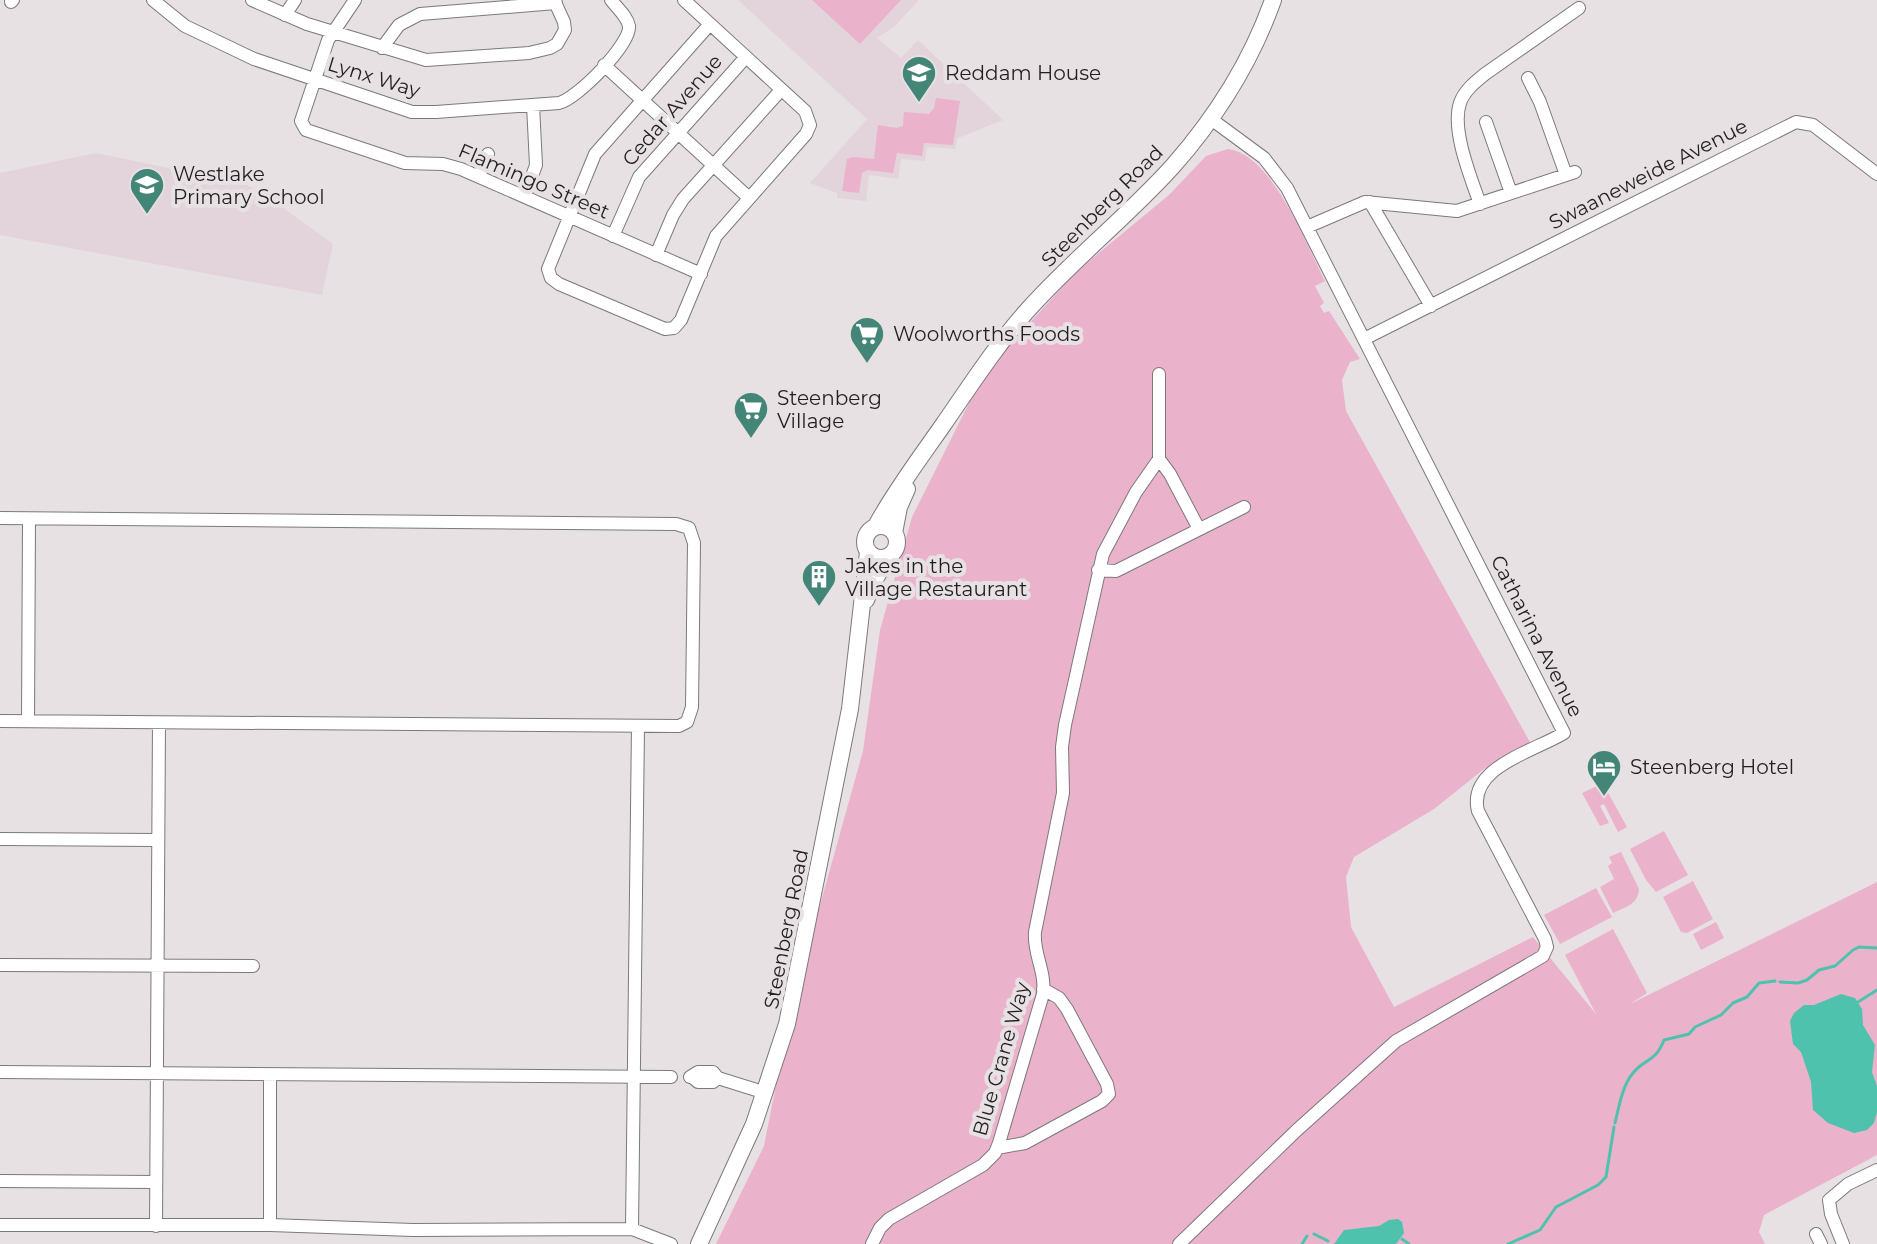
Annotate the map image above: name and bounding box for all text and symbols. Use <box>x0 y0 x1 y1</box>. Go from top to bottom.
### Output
street label: Cedar Avenue <box>617 49 727 171</box>
street label: Lynx Way <box>325 52 423 102</box>
school or university icon: Reddam House <box>900 54 938 104</box>
place label: Reddam House <box>945 61 1101 85</box>
street label: Swaaneweide Avenue <box>1545 114 1751 234</box>
street label: Flamingo Street <box>455 138 613 224</box>
street label: Steenberg Road <box>1036 140 1168 272</box>
place label: Westlake Primary School <box>173 162 325 209</box>
school or university icon: Westlake Primary School <box>128 166 166 216</box>
supermarket icon: Woolworths Foods <box>848 315 886 365</box>
place label: Woolworths Foods <box>893 322 1080 346</box>
place label: Steenberg Village <box>777 386 882 433</box>
supermarket icon: Steenberg Village <box>732 390 770 440</box>
street label: Catharina Avenue <box>1486 551 1588 721</box>
place label: Jakes in the Village Restaurant <box>844 554 1027 601</box>
building icon: Jakes in the Village Restaurant <box>800 558 838 608</box>
hotel icon: Steenberg Hotel <box>1585 748 1623 798</box>
place label: Steenberg Hotel <box>1630 755 1794 779</box>
street label: Steenberg Road <box>759 847 813 1011</box>
street label: Blue Crane Way <box>968 979 1034 1139</box>

